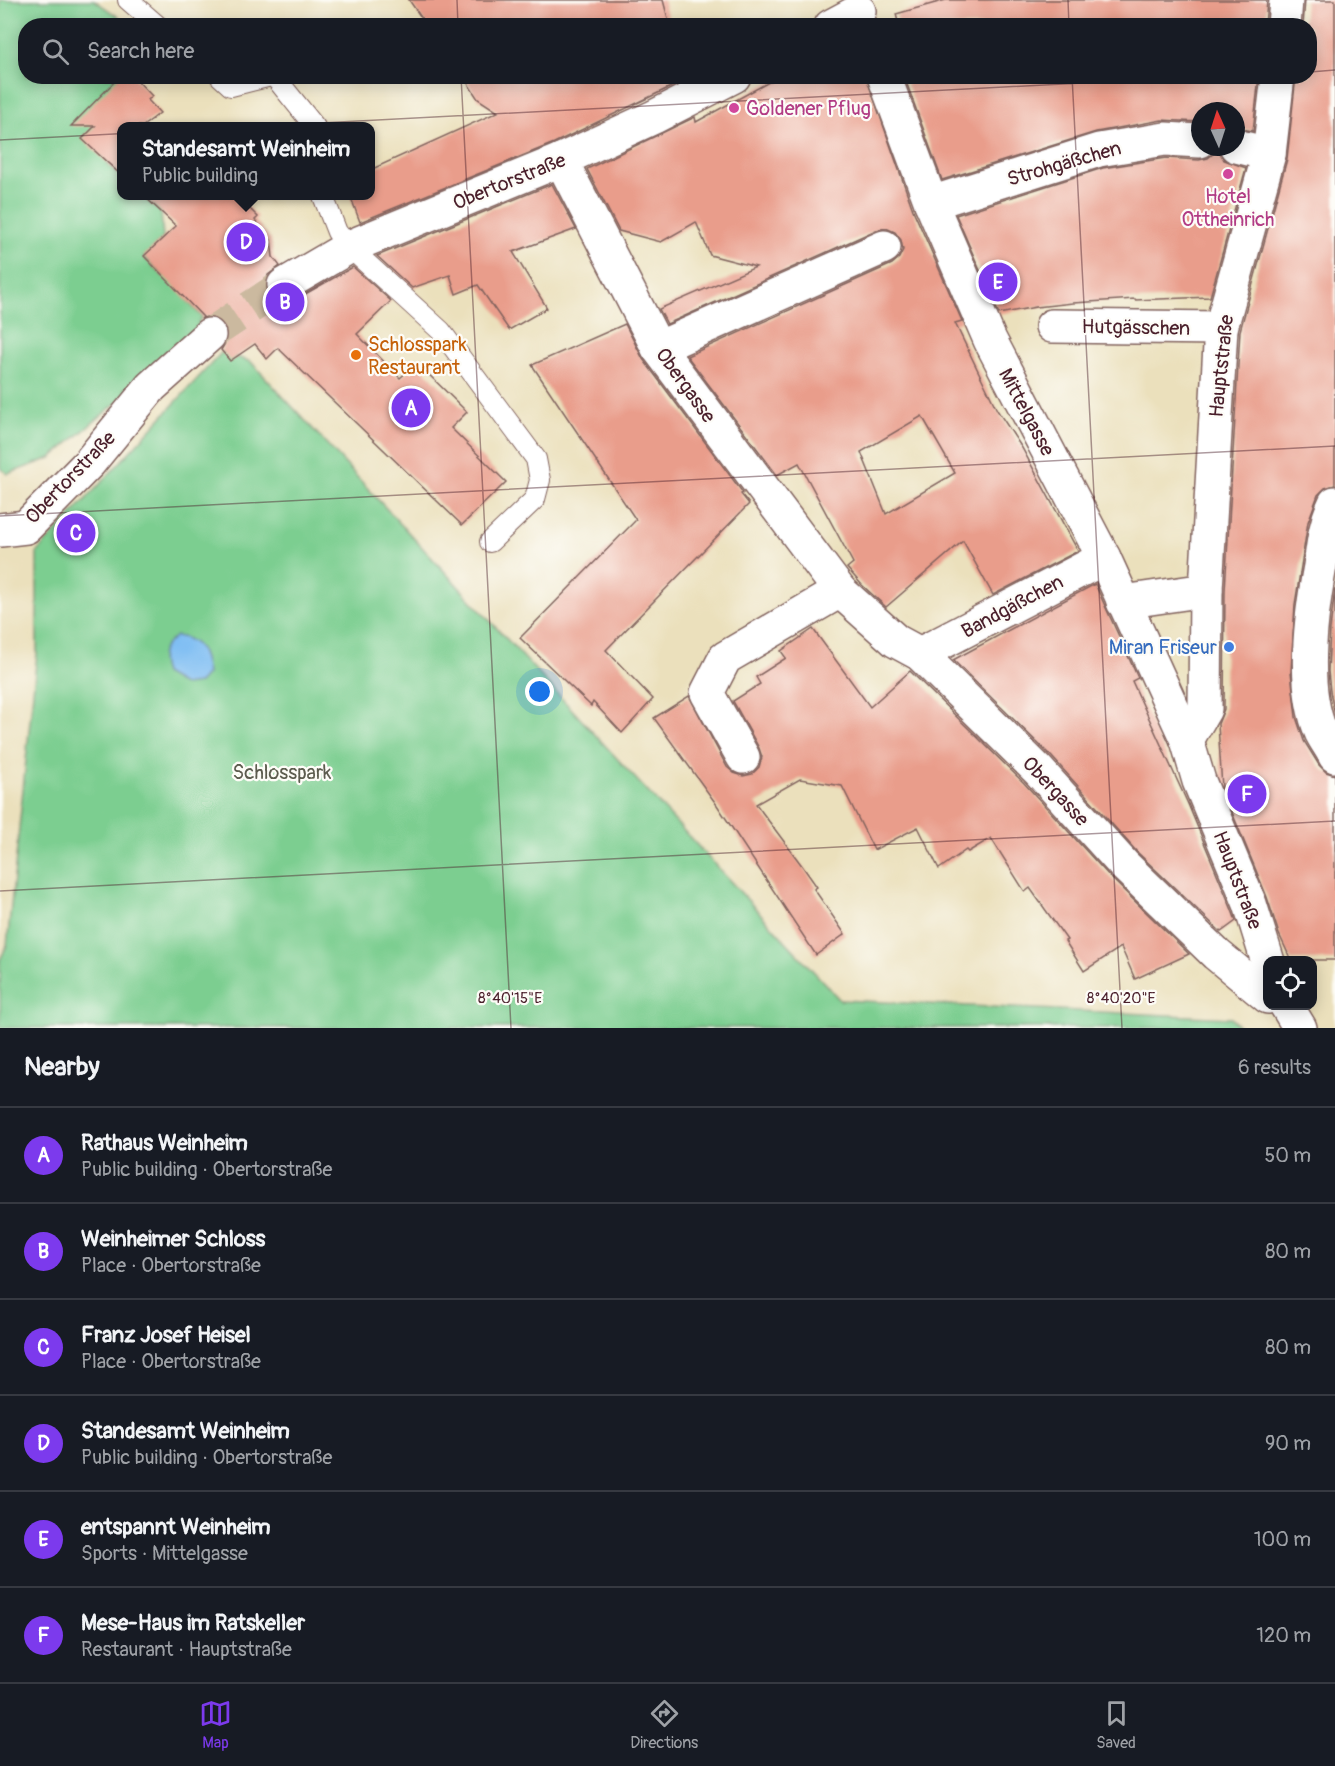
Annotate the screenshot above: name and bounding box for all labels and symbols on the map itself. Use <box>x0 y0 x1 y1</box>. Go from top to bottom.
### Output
place label: Goldener Pflug <box>746 96 871 121</box>
marker: Goldener Pflug <box>727 101 741 115</box>
north arrow <box>1191 102 1245 156</box>
street label: Strohgäßchen <box>1004 135 1124 192</box>
street label: Obertorstraße <box>449 147 569 215</box>
marker: Hotel Ottheinrich <box>1221 167 1235 181</box>
place label: Hotel Ottheinrich <box>1182 184 1274 232</box>
pin: D <box>226 220 266 264</box>
pin: E <box>978 260 1018 304</box>
pin: B <box>266 280 304 324</box>
street label: Hauptstraße <box>1204 313 1239 419</box>
street label: Hutgässchen <box>1082 314 1190 341</box>
place label: Schlosspark Restaurant <box>368 332 467 380</box>
street label: Obergasse <box>650 343 721 428</box>
marker: Schlosspark Restaurant <box>349 348 363 362</box>
street label: Mittelgasse <box>993 364 1060 461</box>
pin: A <box>392 386 430 430</box>
street label: Obertorstraße <box>20 426 121 529</box>
pin: C <box>56 510 96 556</box>
street label: Bandgäßchen <box>957 569 1067 644</box>
place label: Miran Friseur <box>1109 635 1217 660</box>
marker: Miran Friseur <box>1222 640 1236 654</box>
your location <box>525 677 554 706</box>
street label: Obergasse <box>1017 751 1094 832</box>
park label: Schlosspark <box>233 760 332 785</box>
pin: F <box>1228 772 1266 816</box>
street label: Hauptstraße <box>1207 827 1268 933</box>
text: 8°40'15"E <box>478 989 542 1008</box>
text: 8°40'20"E <box>1087 989 1155 1008</box>

